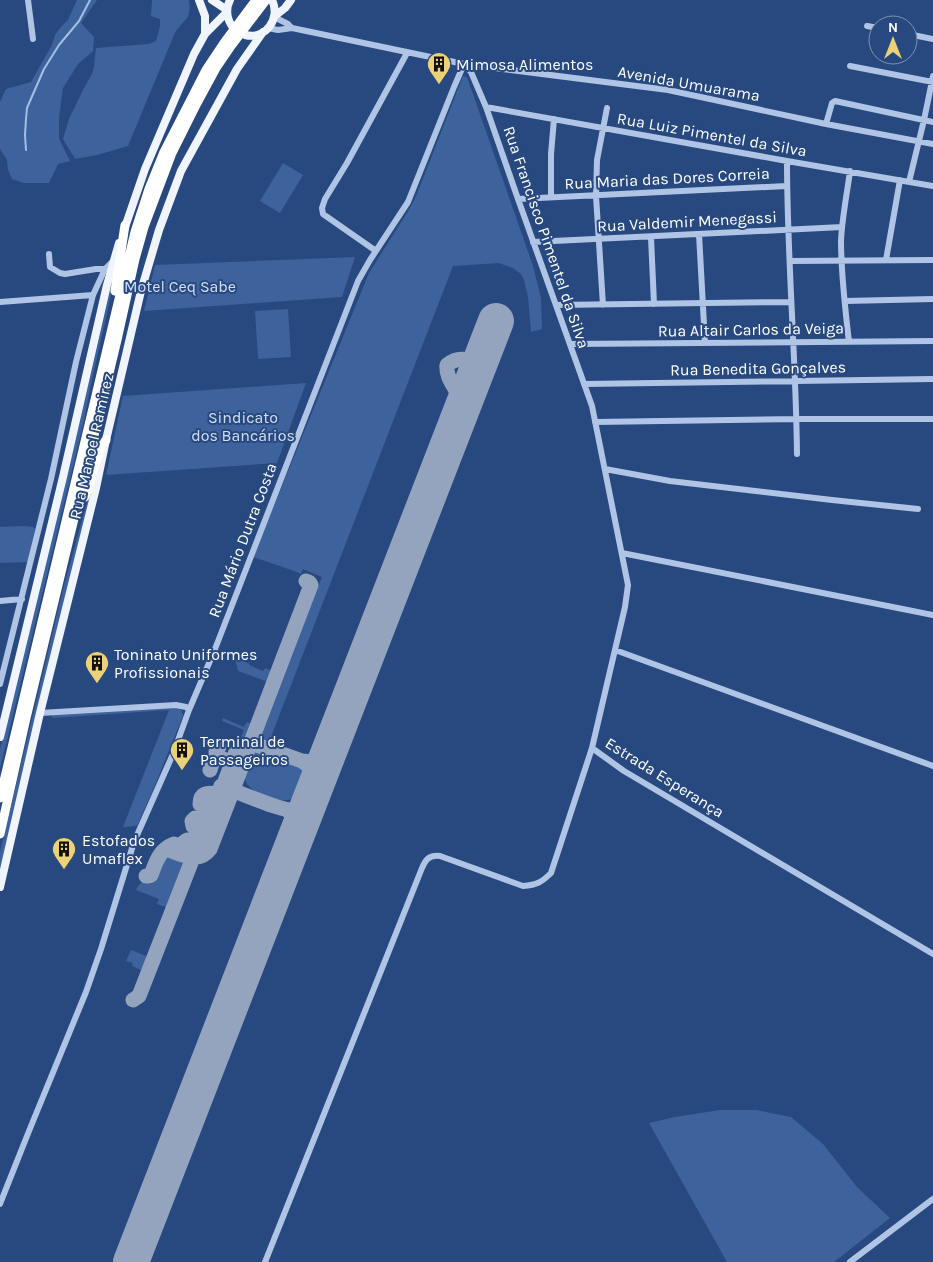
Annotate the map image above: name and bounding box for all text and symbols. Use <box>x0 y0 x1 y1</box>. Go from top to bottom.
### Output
north arrow <box>868 15 918 65</box>
text: N <box>888 19 898 36</box>
building icon: Mimosa Alimentos <box>426 51 452 85</box>
place label: Mimosa Alimentos <box>456 55 594 74</box>
street label: Avenida Umuarama <box>616 62 761 105</box>
street label: Rua Luiz Pimentel da Silva <box>616 108 808 161</box>
street label: Rua Francisco Pimentel da Silva <box>499 124 594 351</box>
street label: Rua Maria das Dores Correia <box>564 164 770 193</box>
street label: Rua Valdemir Menegassi <box>597 207 777 236</box>
park label: Motel Ceq Sabe <box>124 277 236 296</box>
street label: Rua Altair Carlos da Veiga <box>658 318 844 341</box>
street label: Rua Benedita Gonçalves <box>670 357 846 380</box>
street label: Rua Manoel Ramirez <box>65 371 118 521</box>
park label: Sindicato dos Bancários <box>191 408 295 445</box>
street label: Rua Mário Dutra Costa <box>204 460 281 620</box>
place label: Toninato Uniformes Profissionais <box>114 645 257 682</box>
building icon: Toninato Uniformes Profissionais <box>84 650 110 684</box>
place label: Terminal de Passageiros <box>200 732 288 769</box>
street label: Estrada Esperança <box>602 733 728 822</box>
building icon: Terminal de Passageiros <box>169 737 195 771</box>
place label: Estofados Umaflex <box>82 831 155 868</box>
building icon: Estofados Umaflex <box>51 836 77 870</box>

